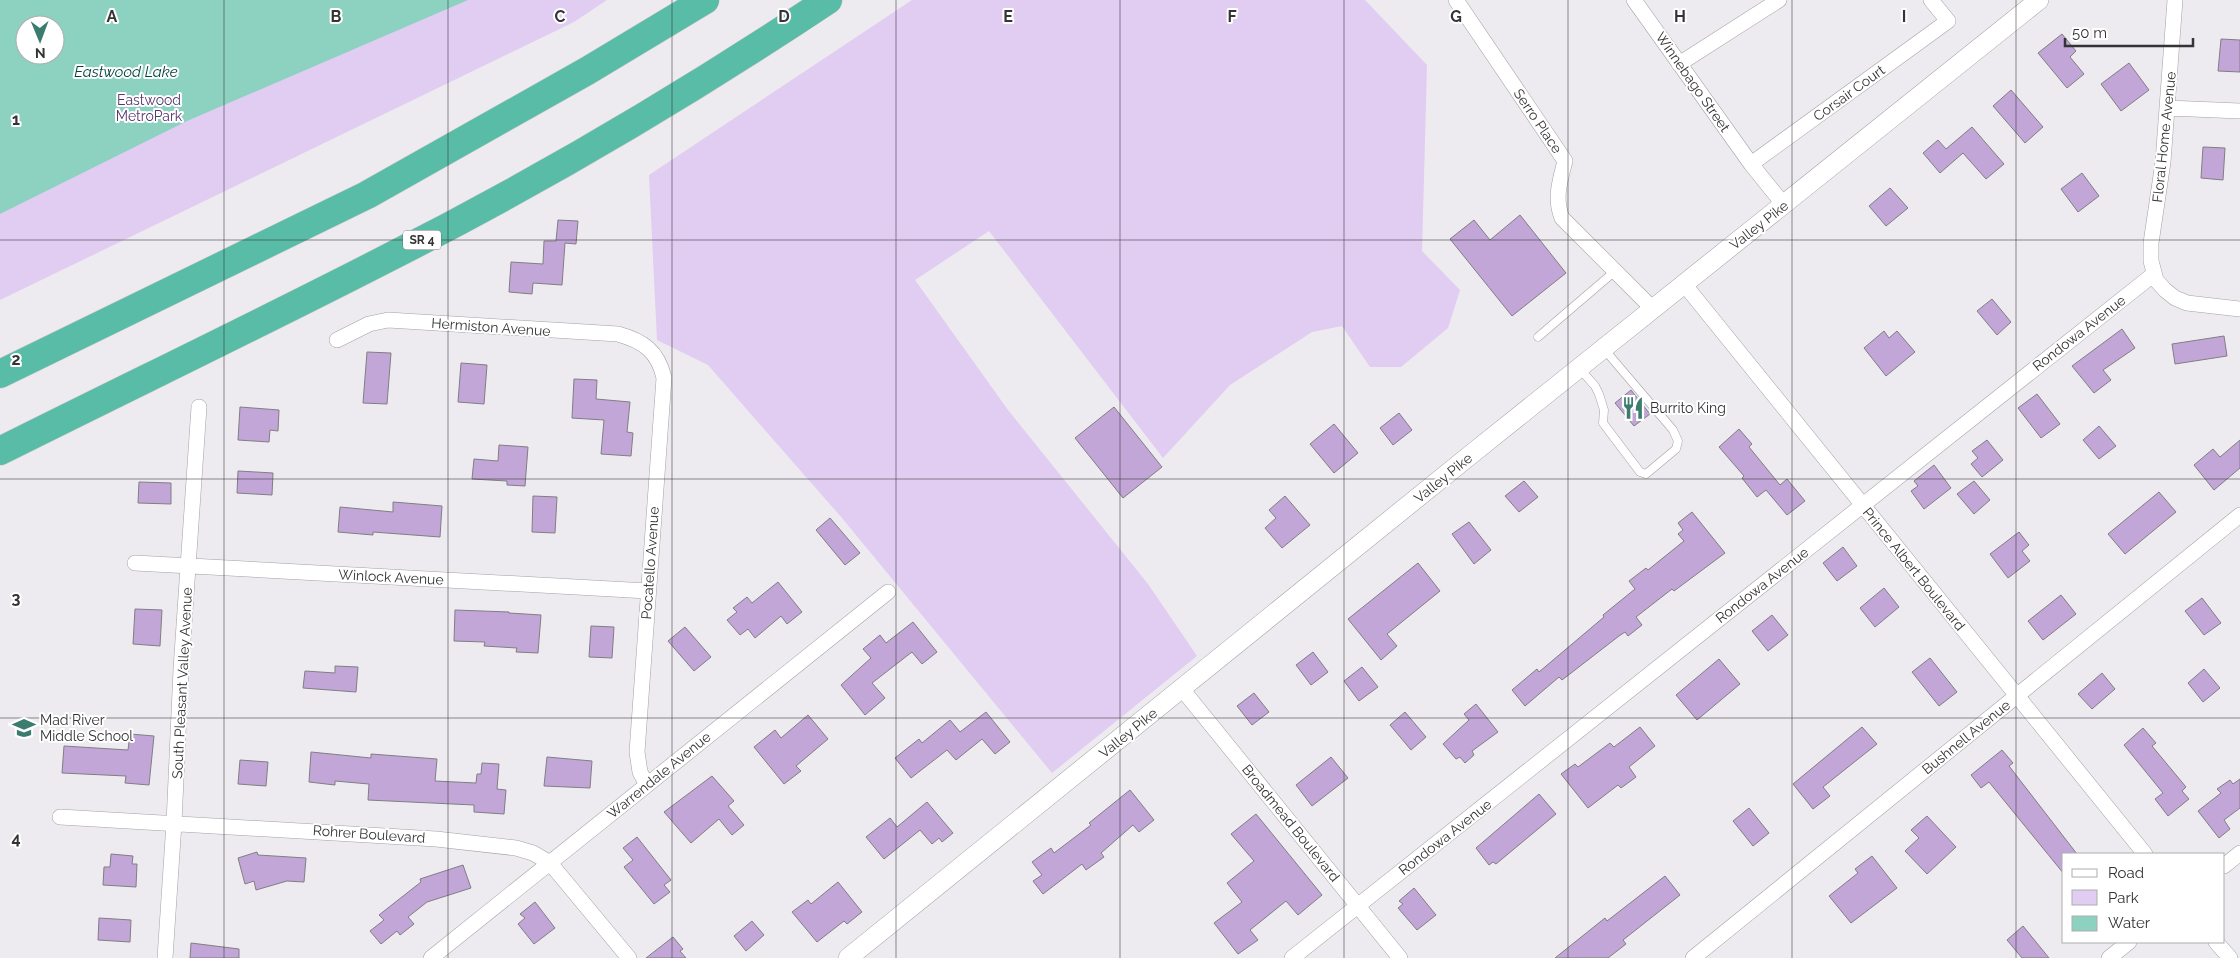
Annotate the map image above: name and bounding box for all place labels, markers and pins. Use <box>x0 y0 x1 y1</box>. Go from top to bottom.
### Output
restaurant icon: Burrito King <box>1620 395 1646 421</box>
place label: Burrito King <box>1650 400 1726 416</box>
place label: Mad River Middle School <box>40 712 133 744</box>
school or university icon: Mad River Middle School <box>11 715 37 741</box>

